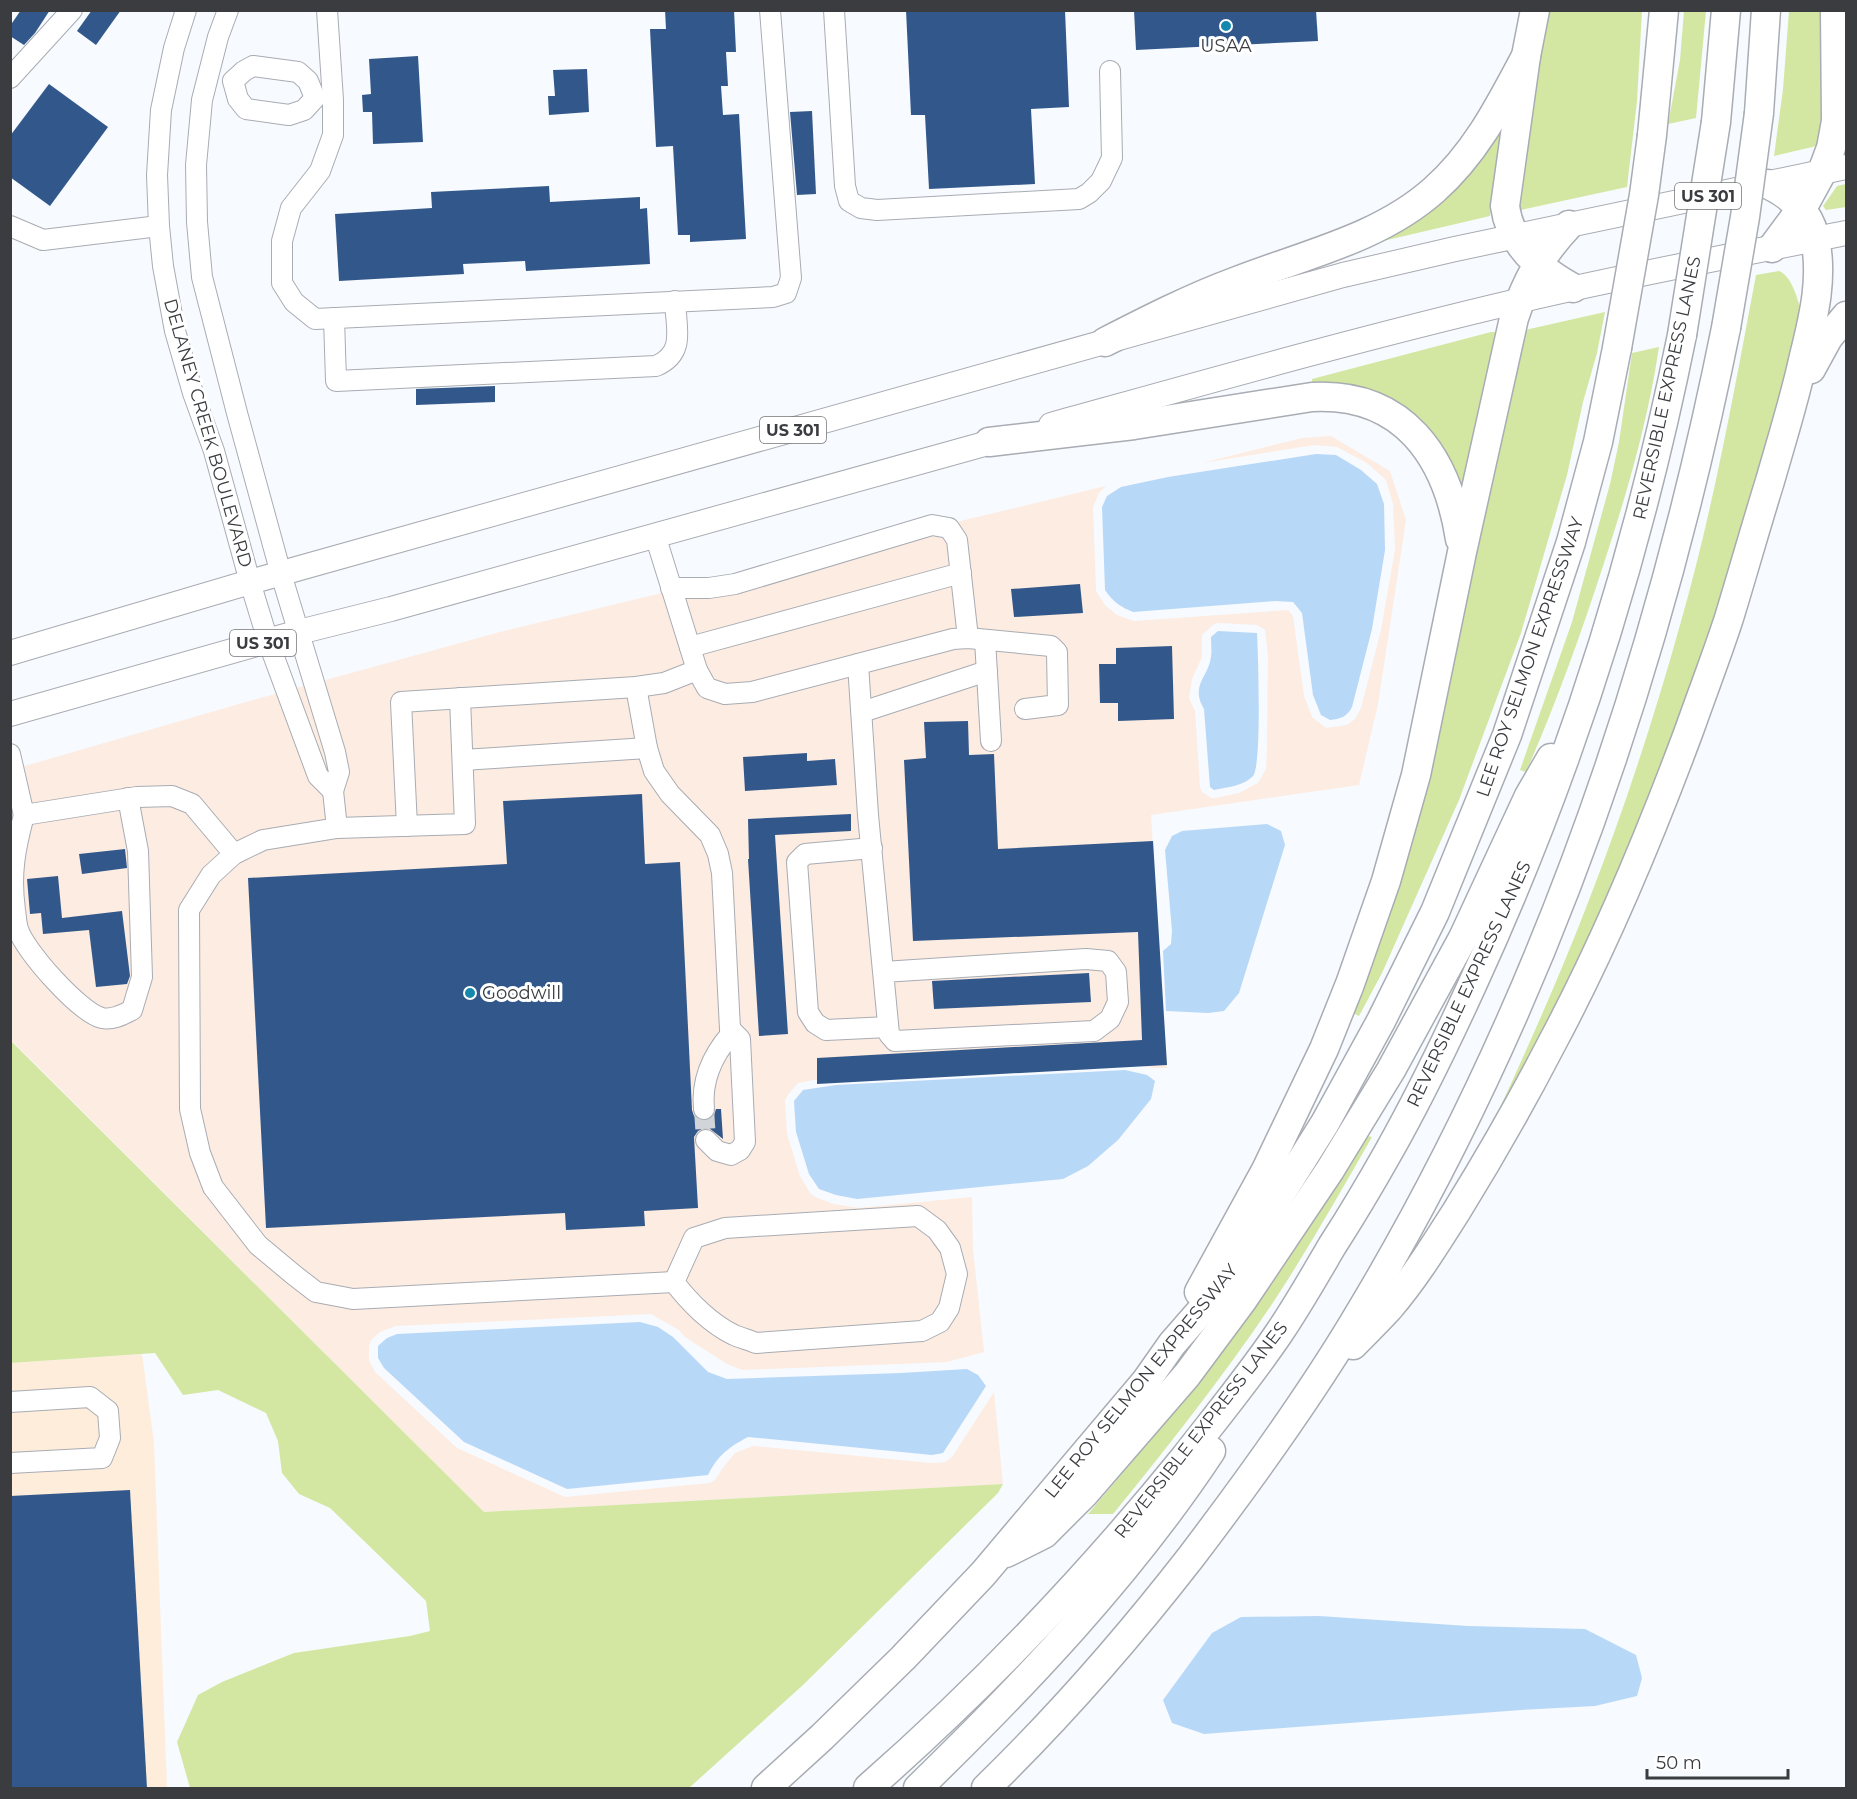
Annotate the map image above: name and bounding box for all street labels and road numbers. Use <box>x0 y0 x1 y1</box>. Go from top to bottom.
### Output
road number: US 301 <box>1675 183 1741 209</box>
street label: REVERSIBLE EXPRESS LANES <box>1628 254 1706 522</box>
street label: DELANEY CREEK BOULEVARD <box>159 296 257 570</box>
road number: US 301 <box>760 417 826 443</box>
street label: LEE ROY SELMON EXPRESSWAY <box>1472 514 1589 800</box>
road number: US 301 <box>230 630 296 656</box>
street label: REVERSIBLE EXPRESS LANES <box>1402 857 1536 1111</box>
street label: LEE ROY SELMON EXPRESSWAY <box>1040 1259 1243 1502</box>
street label: REVERSIBLE EXPRESS LANES <box>1110 1317 1292 1543</box>

